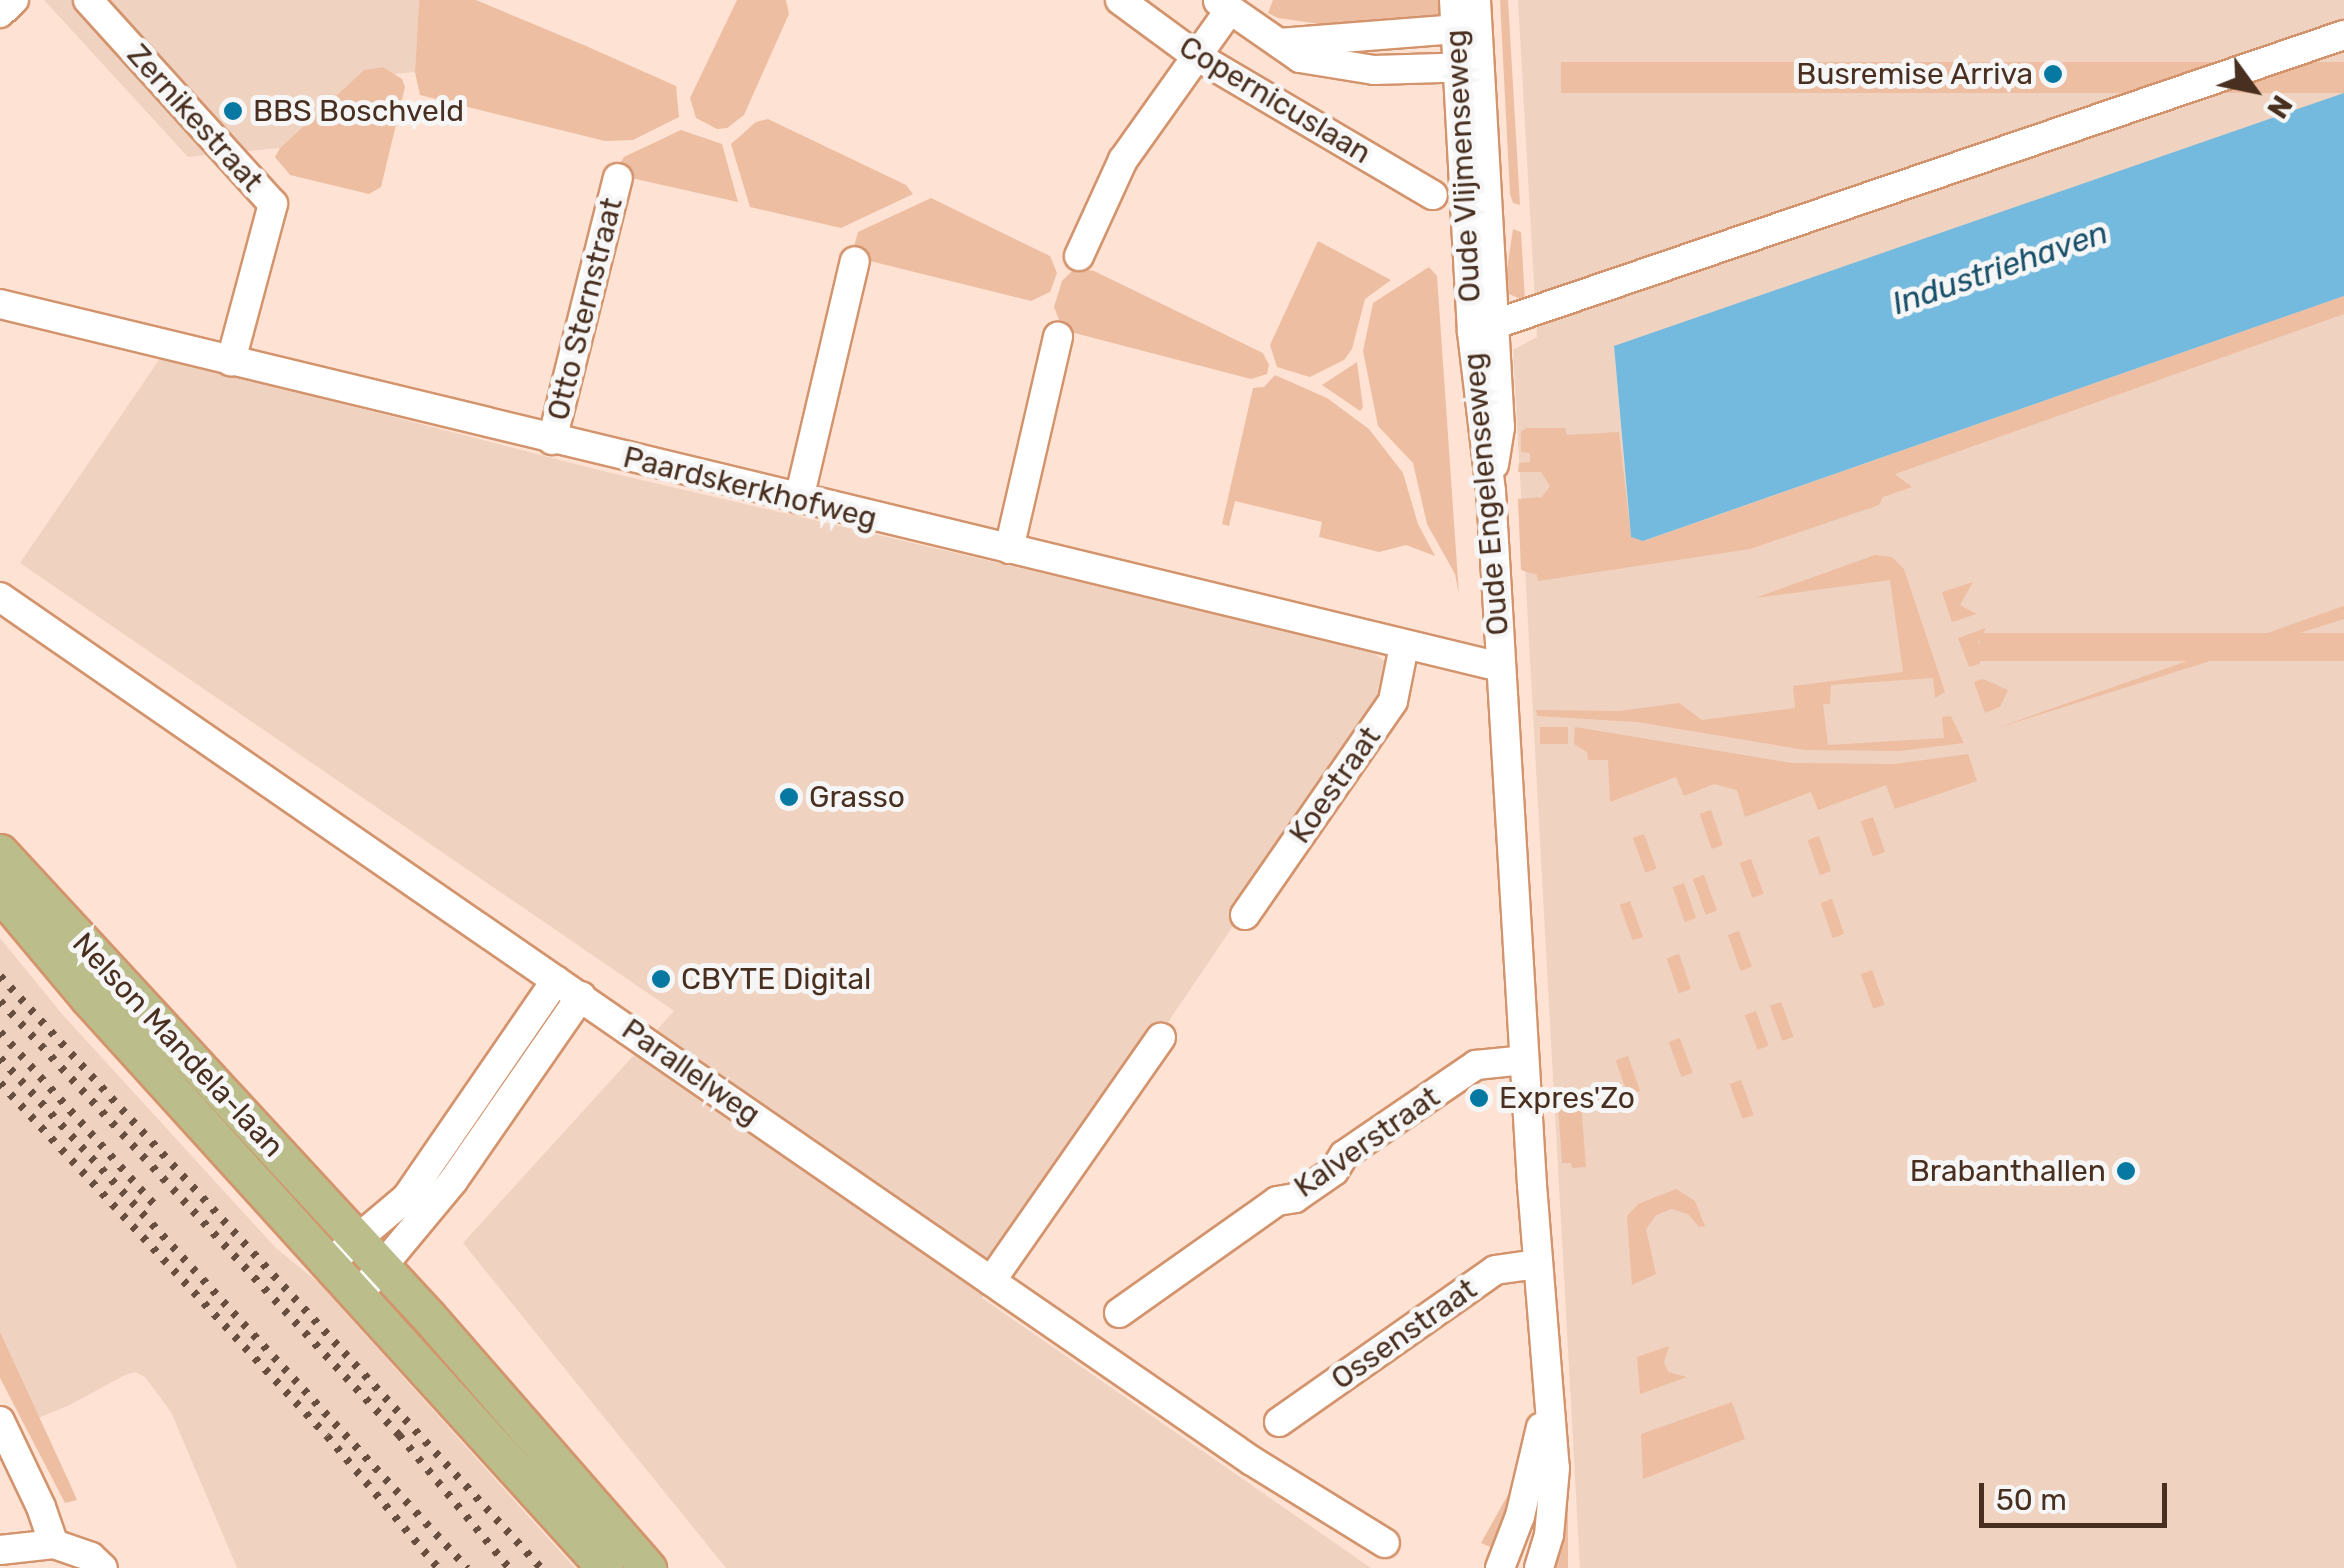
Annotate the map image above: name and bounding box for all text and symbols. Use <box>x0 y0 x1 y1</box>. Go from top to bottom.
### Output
street label: Oude Vlijmenseweg <box>1438 28 1488 304</box>
street label: Copernicuslaan <box>1173 29 1377 171</box>
street label: Zernikestraat <box>120 37 270 199</box>
north arrow <box>2204 40 2304 140</box>
place label: Busremise Arriva <box>1796 56 2033 92</box>
marker: Busremise Arriva <box>2042 63 2064 85</box>
text: N <box>2260 89 2299 124</box>
place label: BBS Boschveld <box>253 93 464 129</box>
marker: BBS Boschveld <box>222 100 244 122</box>
street label: Otto Sternstraat <box>540 194 630 424</box>
water label: Industriehaven <box>1887 213 2113 323</box>
street label: Oude Engelenseweg <box>1456 351 1516 637</box>
street label: Paardskerkhofweg <box>620 439 880 537</box>
street label: Koestraat <box>1282 720 1388 850</box>
place label: Grasso <box>809 779 905 815</box>
marker: Grasso <box>778 786 800 808</box>
street label: Nelson Mandela-laan <box>65 926 291 1164</box>
place label: CBYTE Digital <box>681 961 871 997</box>
marker: CBYTE Digital <box>650 968 672 990</box>
street label: Parallelweg <box>615 1011 767 1133</box>
street label: Kalverstraat <box>1288 1079 1446 1205</box>
place label: Expres'Zo <box>1499 1080 1635 1116</box>
marker: Expres'Zo <box>1468 1087 1490 1109</box>
place label: Brabanthallen <box>1910 1153 2106 1189</box>
marker: Brabanthallen <box>2115 1160 2137 1182</box>
street label: Ossenstraat <box>1325 1271 1483 1397</box>
scale bar <box>1984 1463 2172 1525</box>
text: 50 m <box>1996 1482 2067 1518</box>

